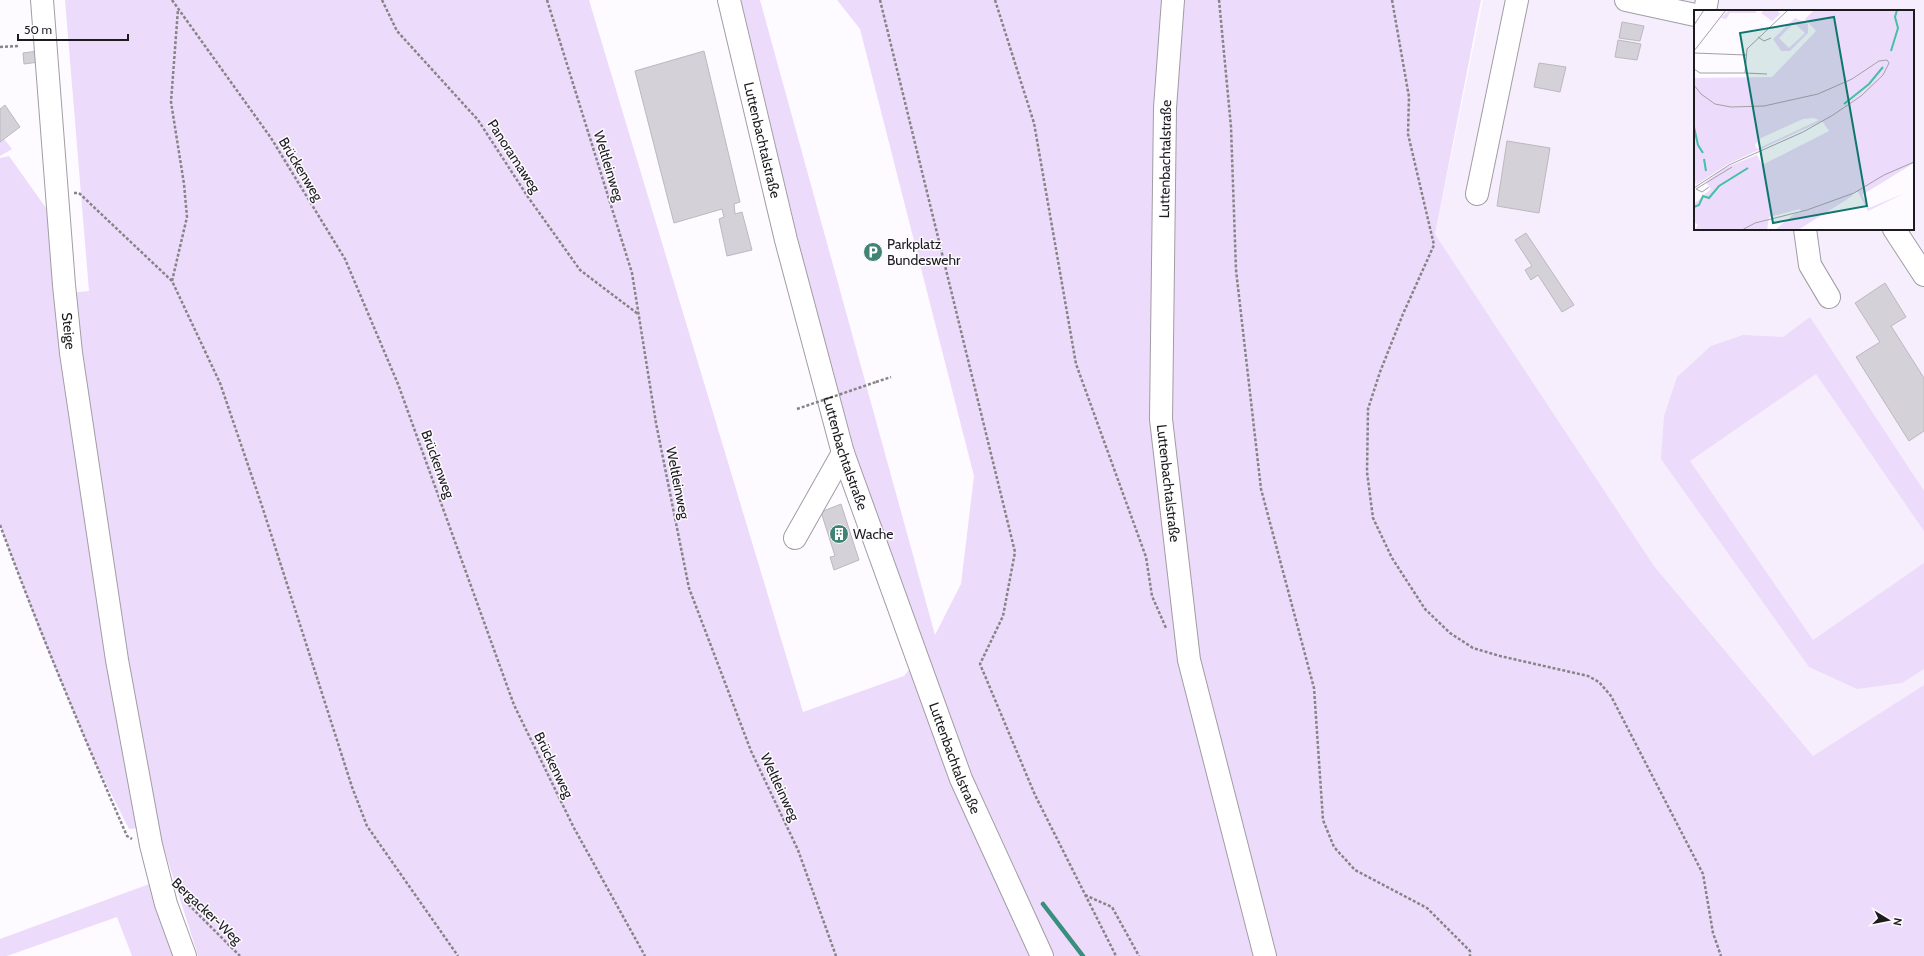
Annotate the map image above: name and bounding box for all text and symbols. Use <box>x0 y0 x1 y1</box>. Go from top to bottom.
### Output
inset map <box>1694 10 1914 230</box>
scale bar <box>18 16 128 42</box>
text: 50 m <box>24 22 52 37</box>
street label: Luttenbachtalstraße <box>740 80 785 200</box>
street label: Luttenbachtalstraße <box>1155 100 1175 218</box>
street label: Panoramaweg <box>484 116 545 197</box>
street label: Weltleinweg <box>590 128 629 205</box>
street label: Brückenweg <box>275 134 328 205</box>
place label: Parkplatz Bundeswehr <box>887 235 961 269</box>
parking icon: Parkplatz Bundeswehr <box>862 241 884 263</box>
street label: Steige <box>58 312 80 350</box>
street label: Luttenbachtalstraße <box>819 394 872 513</box>
street label: Luttenbachtalstraße <box>1153 423 1184 543</box>
street label: Brückenweg <box>417 427 459 502</box>
street label: Weltleinweg <box>662 445 694 522</box>
building icon: Wache <box>828 523 850 545</box>
place label: Wache <box>853 525 894 543</box>
street label: Luttenbachtalstraße <box>925 700 985 817</box>
street label: Brückenweg <box>530 729 578 802</box>
street label: Weltleinweg <box>756 750 804 825</box>
street label: Bergacker-Weg <box>168 874 247 949</box>
north arrow <box>1868 900 1908 940</box>
text: N <box>1890 917 1905 927</box>

